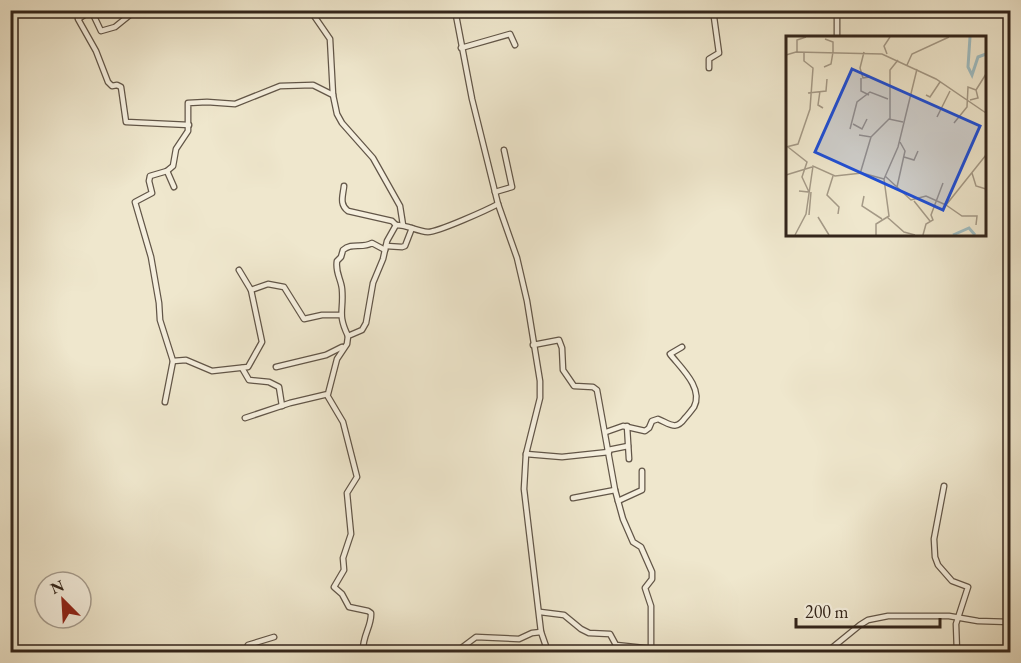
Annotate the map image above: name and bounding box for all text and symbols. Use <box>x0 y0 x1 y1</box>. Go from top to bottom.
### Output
inset map <box>786 36 985 236</box>
north arrow <box>33 570 93 630</box>
text: N <box>47 575 67 599</box>
scale bar <box>796 591 940 629</box>
text: 200 m <box>805 600 849 623</box>

